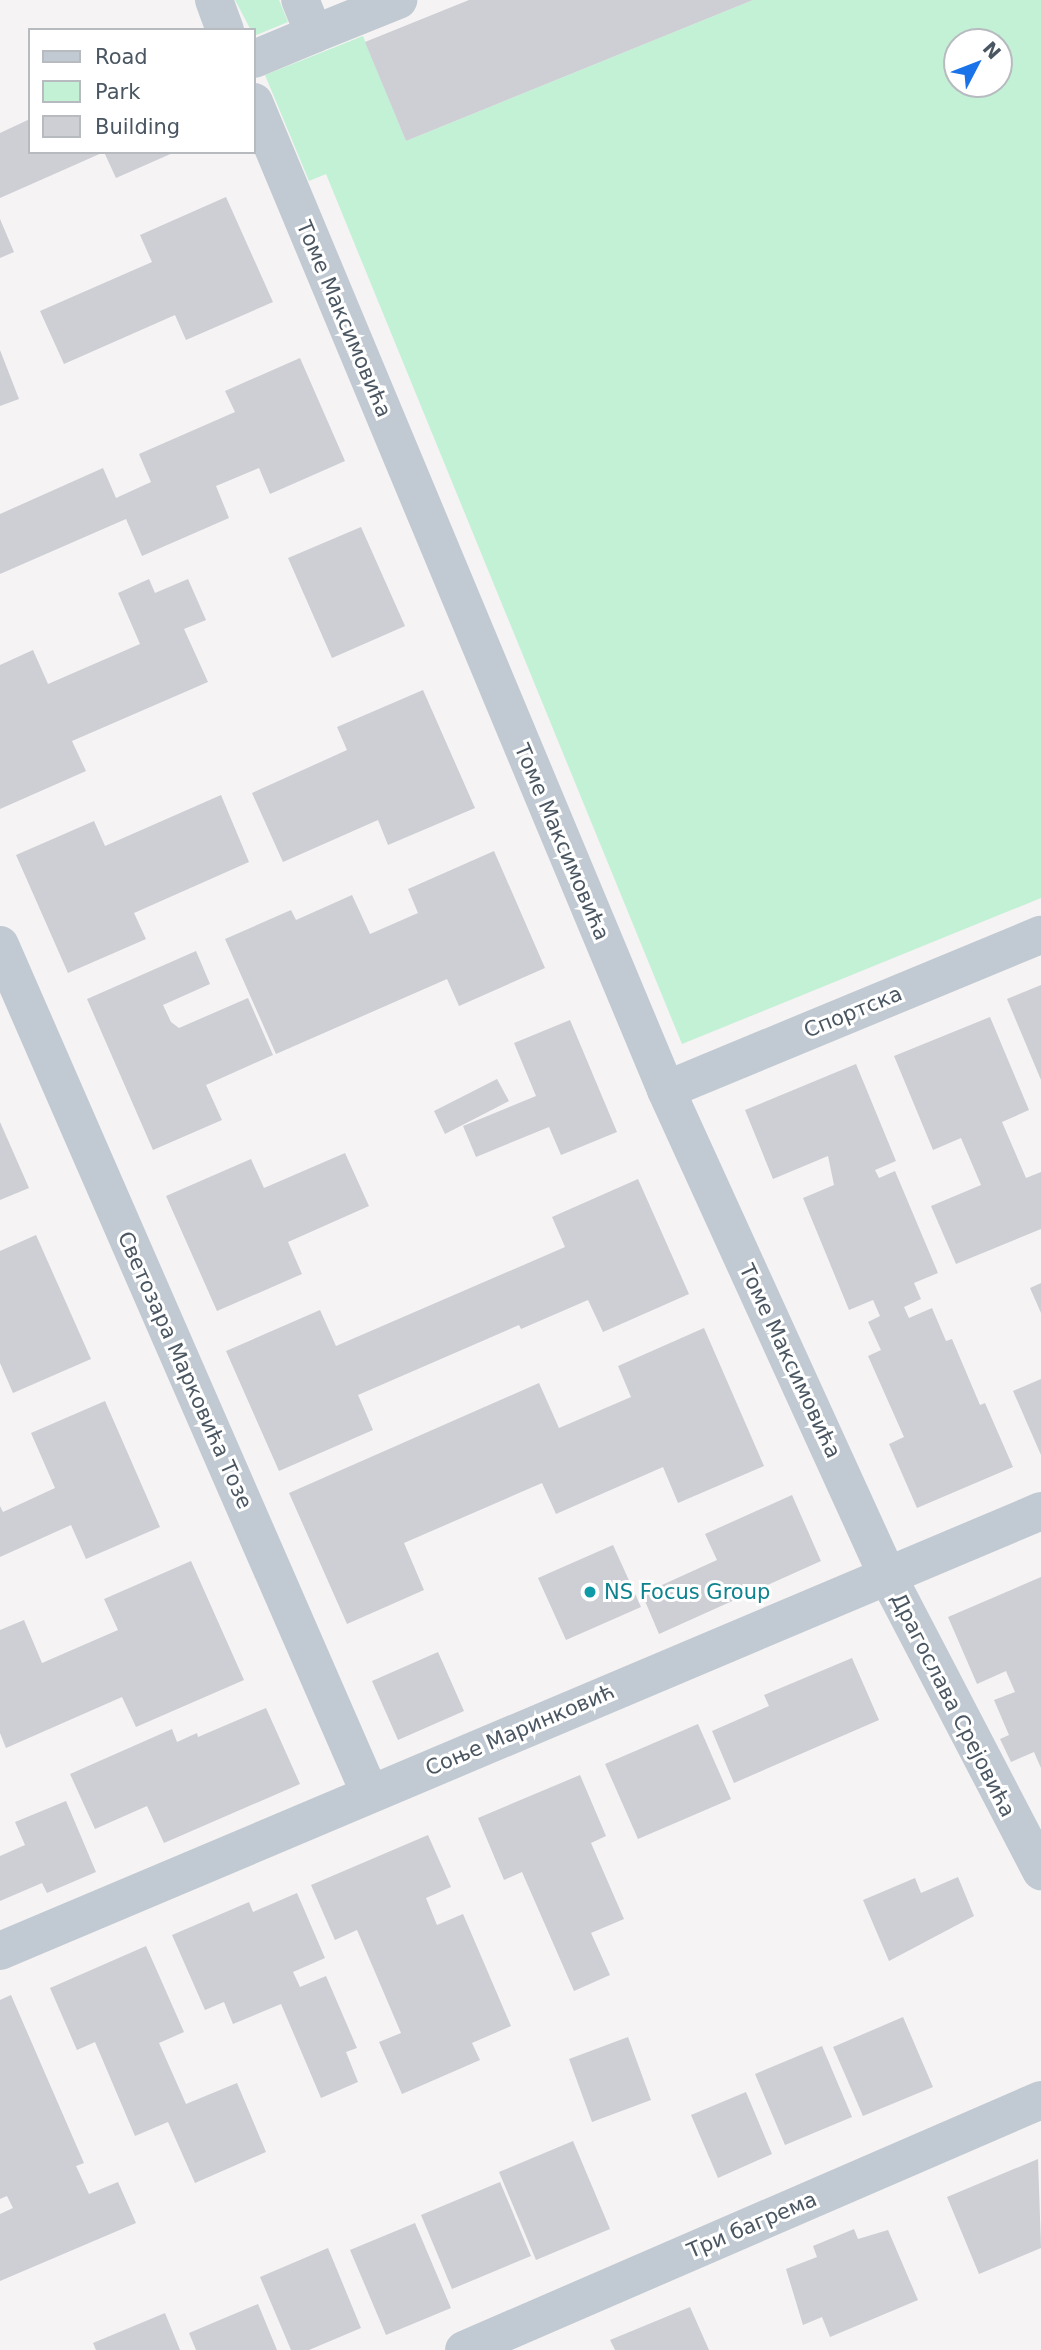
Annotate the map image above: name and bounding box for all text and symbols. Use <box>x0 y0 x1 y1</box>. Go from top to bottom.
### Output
legend <box>28 28 256 154</box>
north arrow <box>943 28 1013 98</box>
text: N <box>979 37 1006 64</box>
text: Road <box>95 45 148 69</box>
text: Park <box>95 80 140 104</box>
text: Building <box>95 115 180 139</box>
street label: Томе Максимовића <box>291 217 397 421</box>
street label: Томе Максимовића <box>509 740 615 944</box>
street label: Спортска <box>800 981 906 1043</box>
street label: Светозара Марковића Тозе <box>112 1227 258 1513</box>
street label: Томе Максимовића <box>734 1260 846 1462</box>
place label: NS Focus Group <box>604 1579 770 1605</box>
marker: NS Focus Group <box>582 1584 598 1600</box>
street label: Драгослава Срејовића <box>885 1589 1021 1821</box>
street label: Соње Маринковић <box>422 1679 618 1781</box>
street label: Три багрема <box>683 2186 821 2264</box>

